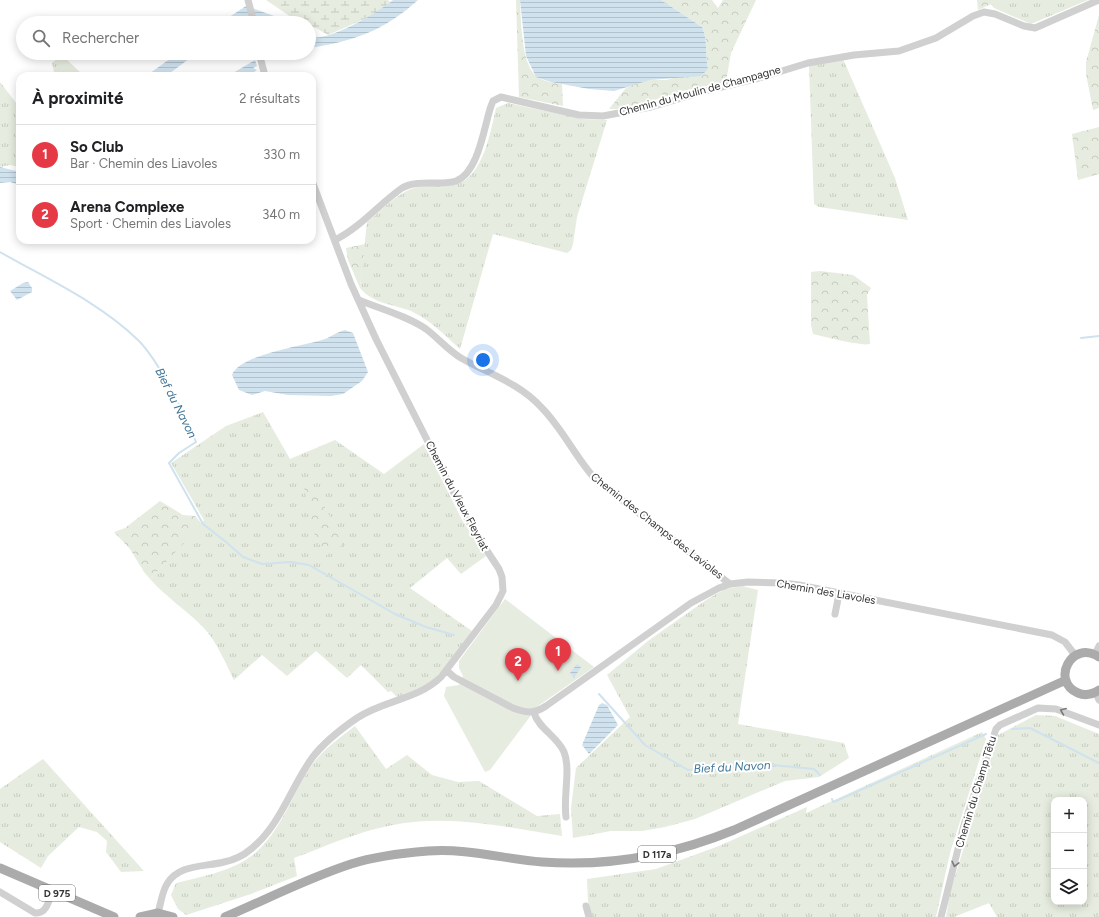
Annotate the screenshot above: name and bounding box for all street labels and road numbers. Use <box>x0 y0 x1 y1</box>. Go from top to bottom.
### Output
street label: Chemin du Moulin de Champagne <box>618 63 782 119</box>
street label: Chemin du Vieux Fleyriat <box>423 439 491 553</box>
street label: Chemin des Champs des Lavioles <box>588 470 726 582</box>
street label: Chemin des Liavoles <box>775 577 877 607</box>
street label: Chemin du Champ Têtu <box>953 735 999 849</box>
road number: D 117a <box>638 846 676 862</box>
road number: D 975 <box>39 885 75 901</box>

